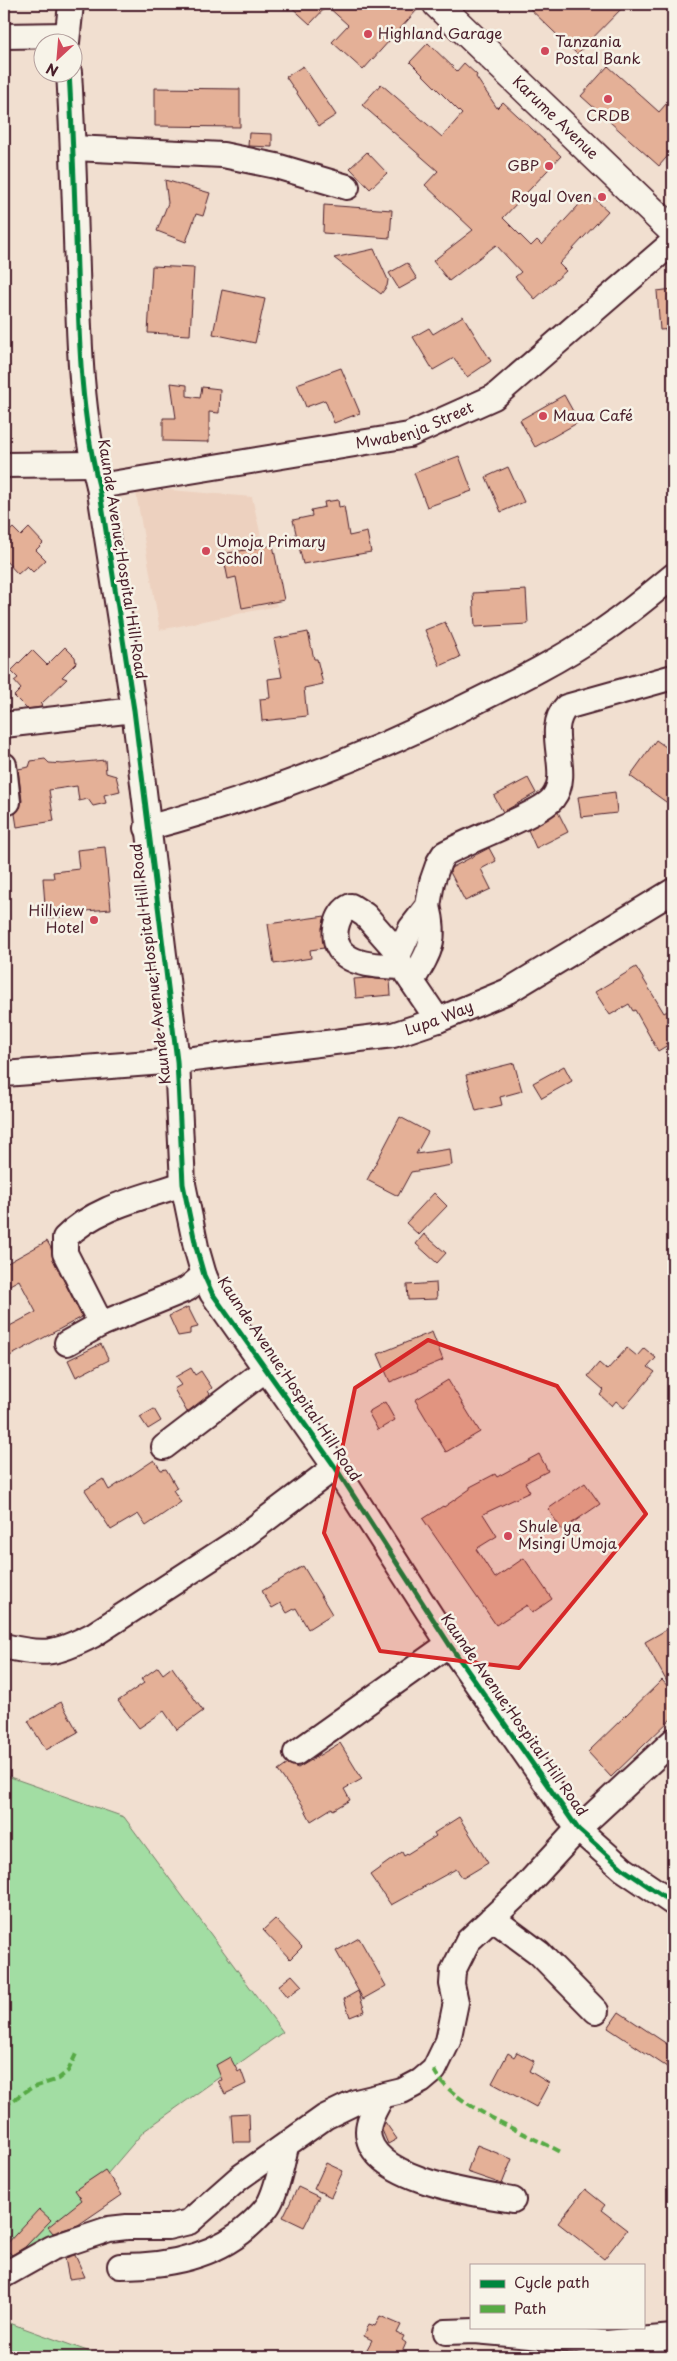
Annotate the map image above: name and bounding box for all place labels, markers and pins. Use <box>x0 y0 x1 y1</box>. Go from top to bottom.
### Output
place label: Highland Garage <box>378 21 503 44</box>
marker: Highland Garage <box>362 28 374 40</box>
place label: Tanzania Postal Bank <box>555 29 641 69</box>
marker: Tanzania Postal Bank <box>539 45 551 57</box>
marker: CRDB <box>602 93 614 105</box>
place label: CRDB <box>586 103 630 126</box>
place label: GBP <box>507 153 539 176</box>
marker: GBP <box>543 160 555 172</box>
place label: Royal Oven <box>511 184 592 207</box>
marker: Royal Oven <box>596 191 608 203</box>
place label: Maua Café <box>553 403 633 426</box>
marker: Maua Café <box>537 410 549 422</box>
place label: Umoja Primary School <box>216 529 326 569</box>
marker: Umoja Primary School <box>200 545 212 557</box>
place label: Hillview Hotel <box>29 898 84 938</box>
marker: Hillview Hotel <box>88 914 100 926</box>
place label: Shule ya Msingi Umoja <box>518 1514 618 1554</box>
marker: Shule ya Msingi Umoja <box>502 1530 514 1542</box>

